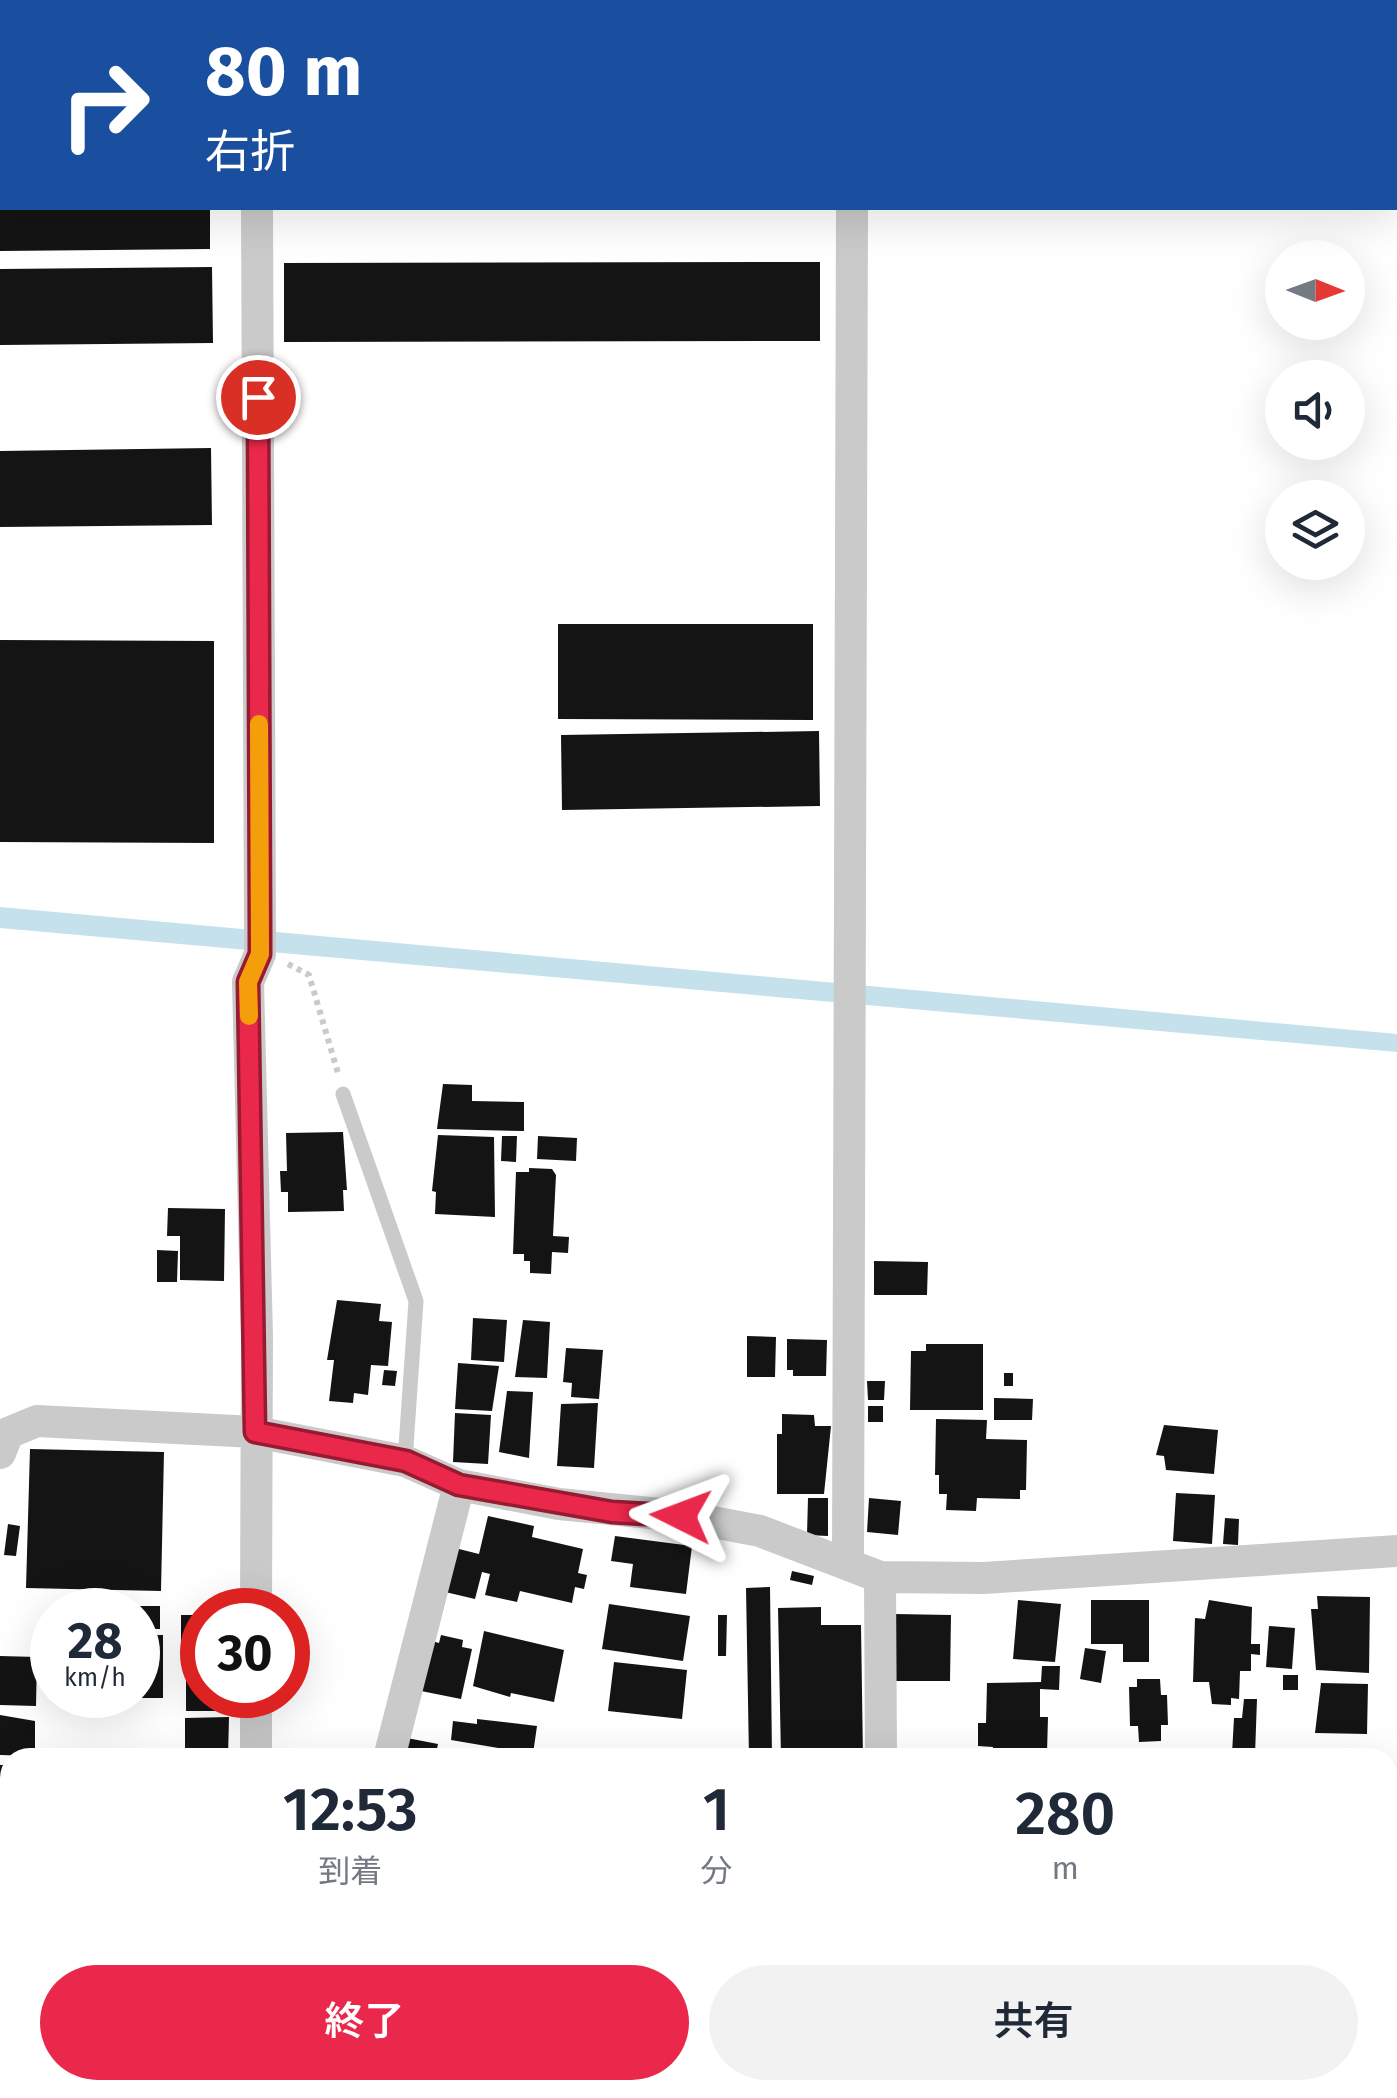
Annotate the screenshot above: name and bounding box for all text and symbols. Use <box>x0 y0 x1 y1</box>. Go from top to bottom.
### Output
text: 80 m <box>205 30 362 114</box>
icon: right <box>40 40 170 170</box>
text: 右折 <box>205 125 295 179</box>
north arrow <box>1265 240 1365 340</box>
map controls <box>1265 240 1365 580</box>
pin <box>216 355 301 440</box>
button: sound <box>1265 360 1365 460</box>
icon: arrive <box>231 370 286 425</box>
button: layers <box>1265 480 1365 580</box>
position arrow <box>629 1464 733 1568</box>
speed limit sign: 30 <box>180 1588 310 1718</box>
text: 28 <box>68 1611 122 1671</box>
text: km/h <box>64 1663 126 1693</box>
text: 12:53 <box>283 1774 418 1846</box>
text: 1 <box>703 1774 730 1846</box>
text: 280 <box>1015 1778 1115 1850</box>
text: m <box>1052 1849 1079 1887</box>
text: 到着 <box>318 1852 382 1890</box>
text: 分 <box>701 1852 733 1890</box>
button: 終了 <box>40 1965 689 2080</box>
button: 共有 <box>709 1965 1358 2080</box>

